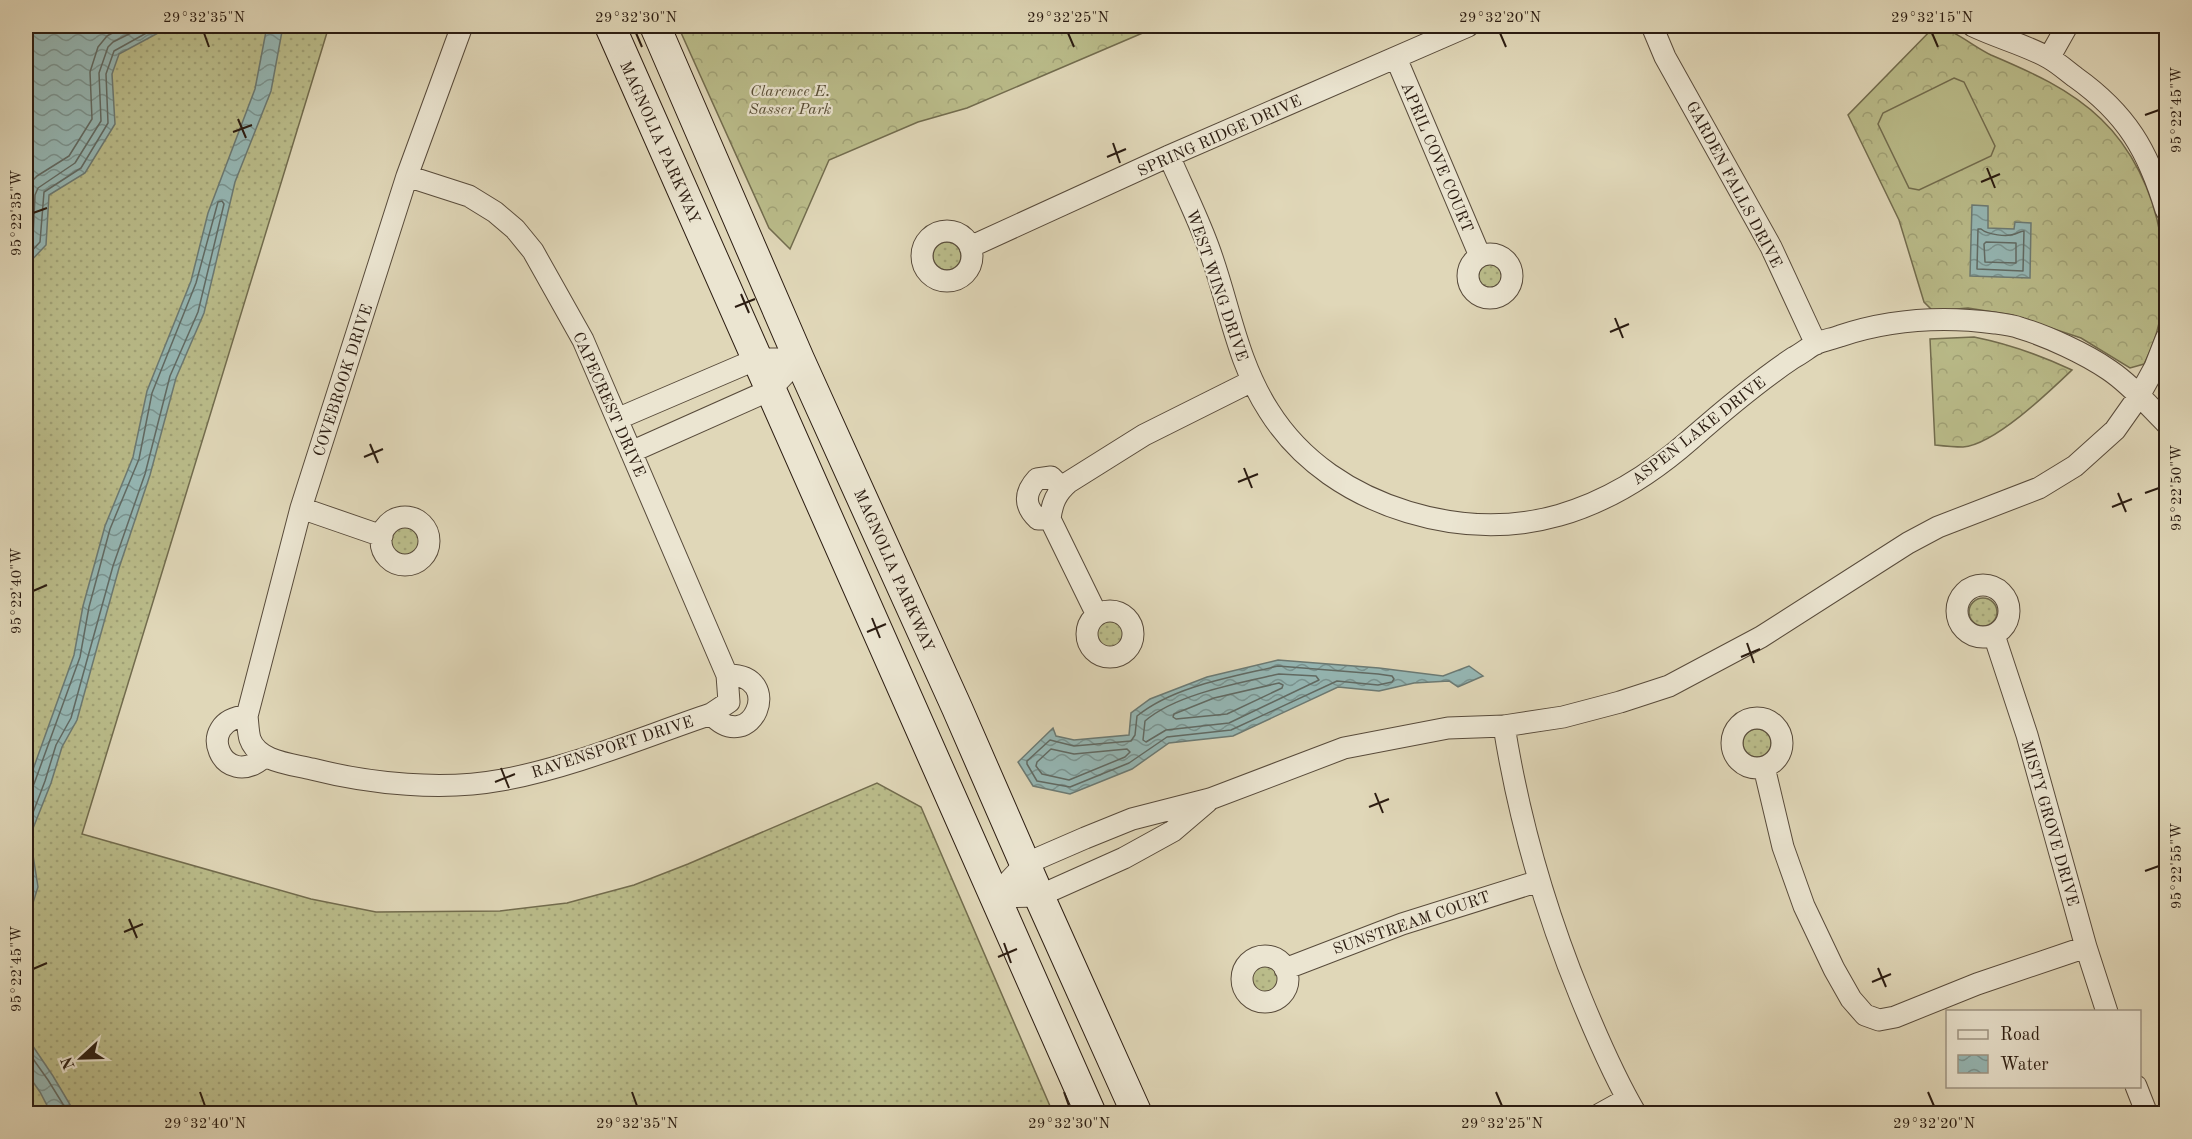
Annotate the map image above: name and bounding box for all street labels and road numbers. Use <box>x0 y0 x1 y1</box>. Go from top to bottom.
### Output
street label: MAGNOLIA PARKWAY <box>616 59 702 227</box>
street label: APRIL COVE COURT <box>1397 80 1475 235</box>
street label: SPRING RIDGE DRIVE <box>1135 93 1304 180</box>
street label: GARDEN FALLS DRIVE <box>1682 99 1784 271</box>
street label: WEST WING DRIVE <box>1183 208 1250 364</box>
street label: COVEBROOK DRIVE <box>312 302 376 459</box>
street label: CAPECREST DRIVE <box>569 330 647 480</box>
street label: ASPEN LAKE DRIVE <box>1629 374 1769 489</box>
street label: MAGNOLIA PARKWAY <box>850 487 936 655</box>
street label: RAVENSPORT DRIVE <box>529 714 696 782</box>
street label: MISTY GROVE DRIVE <box>2018 739 2080 908</box>
street label: SUNSTREAM COURT <box>1331 889 1492 958</box>

